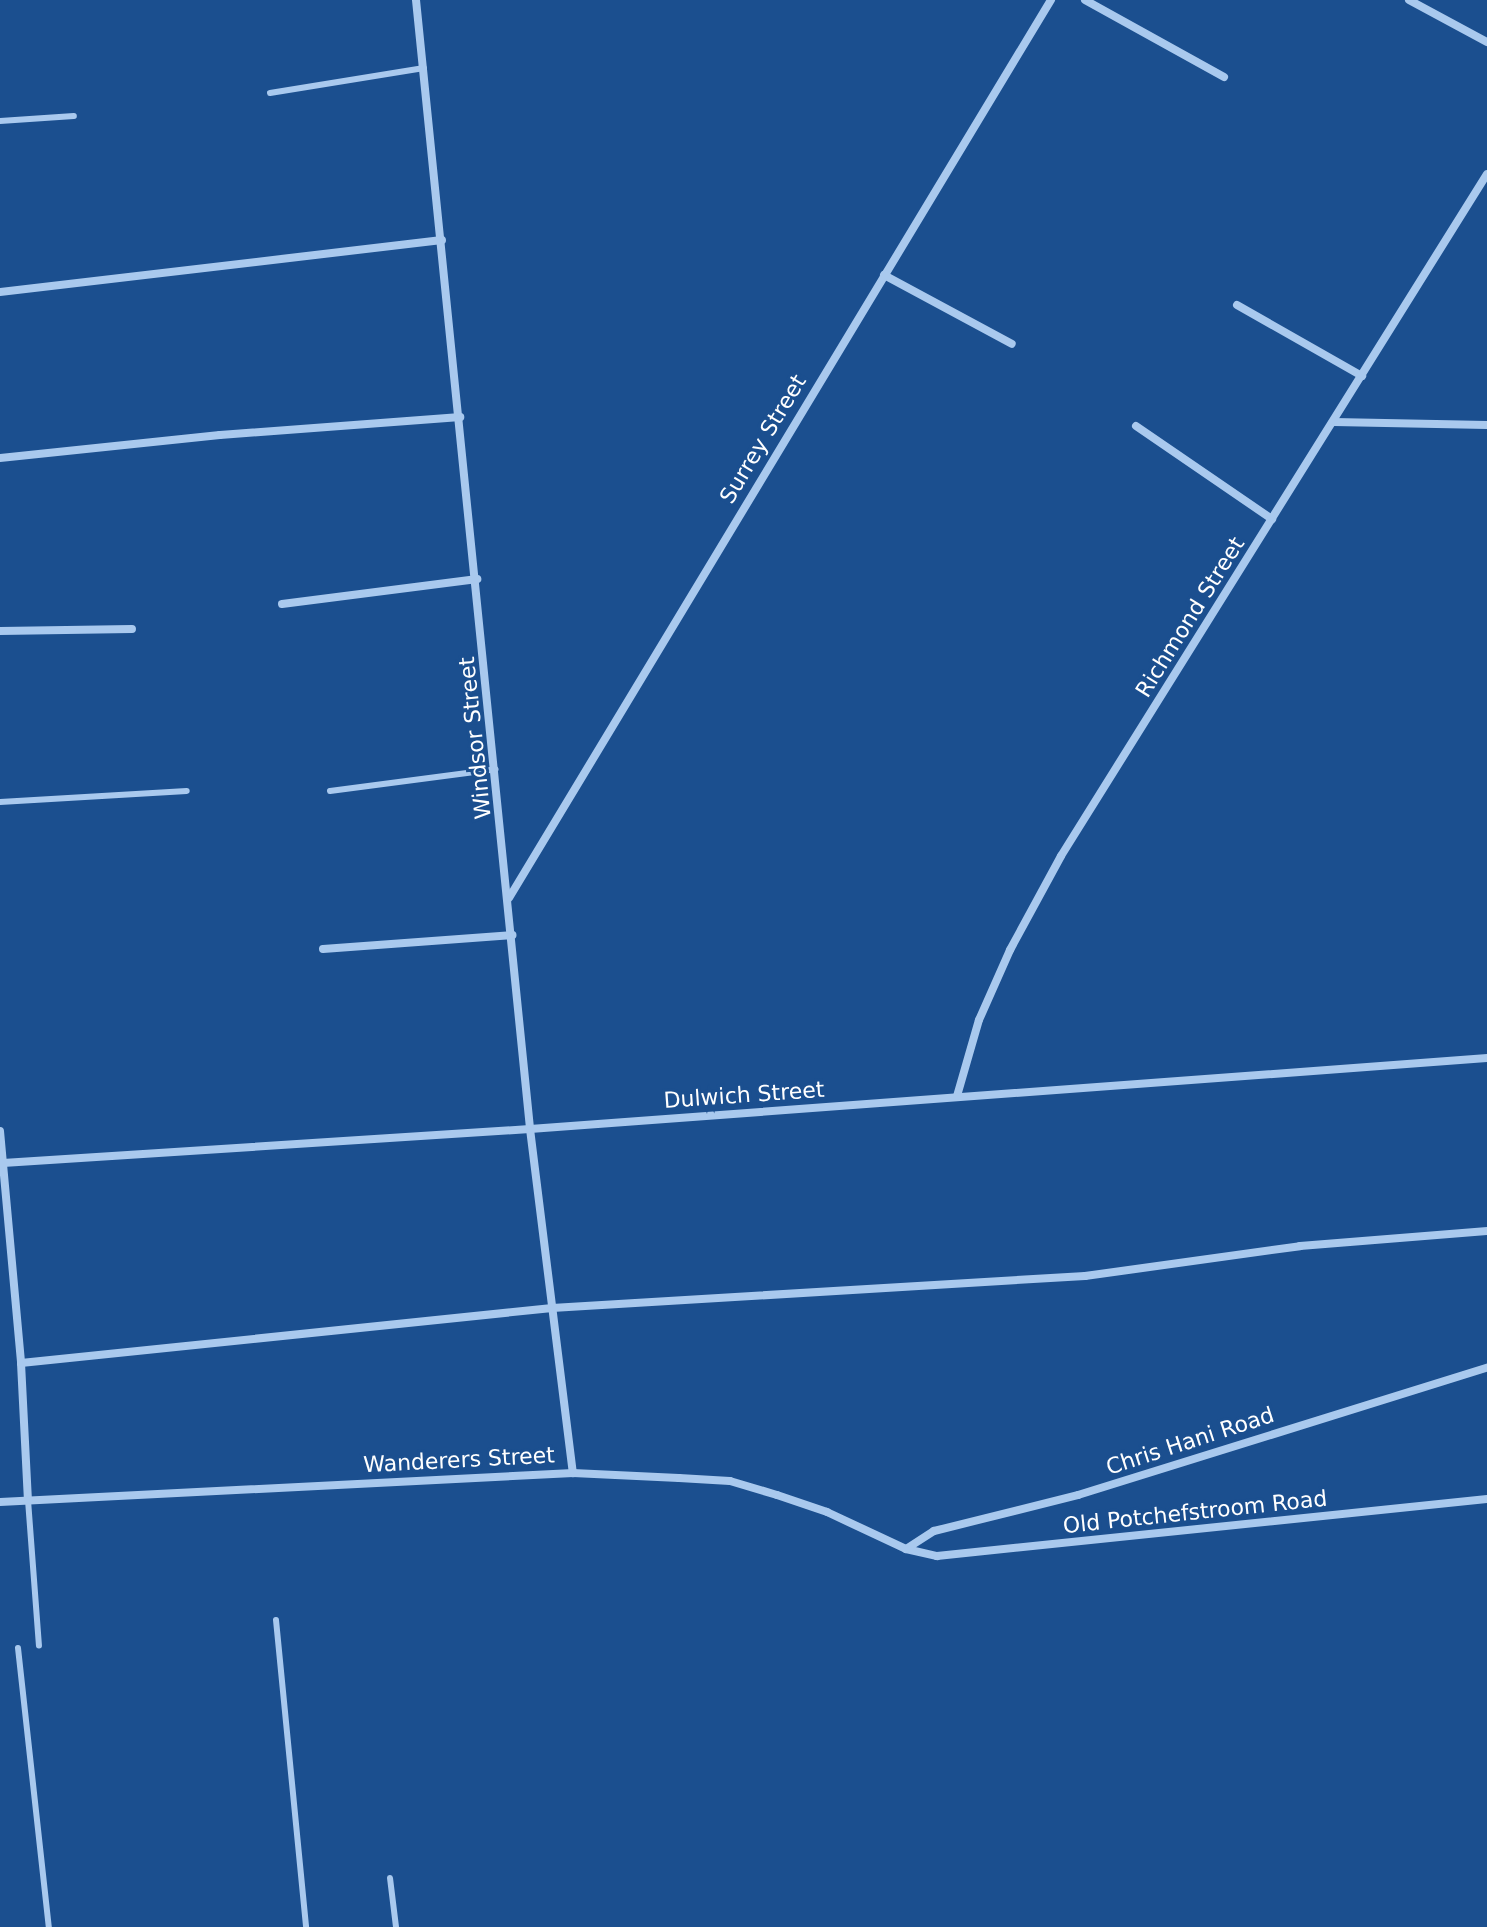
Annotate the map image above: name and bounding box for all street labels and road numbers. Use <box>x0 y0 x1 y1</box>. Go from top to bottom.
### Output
street label: Surrey Street <box>714 370 812 508</box>
street label: Richmond Street <box>1130 532 1250 702</box>
street label: Windsor Street <box>453 656 497 820</box>
street label: Dulwich Street <box>663 1076 825 1114</box>
street label: Chris Hani Road <box>1103 1401 1277 1481</box>
street label: Wanderers Street <box>363 1442 555 1478</box>
street label: Old Potchefstroom Road <box>1062 1485 1328 1539</box>

